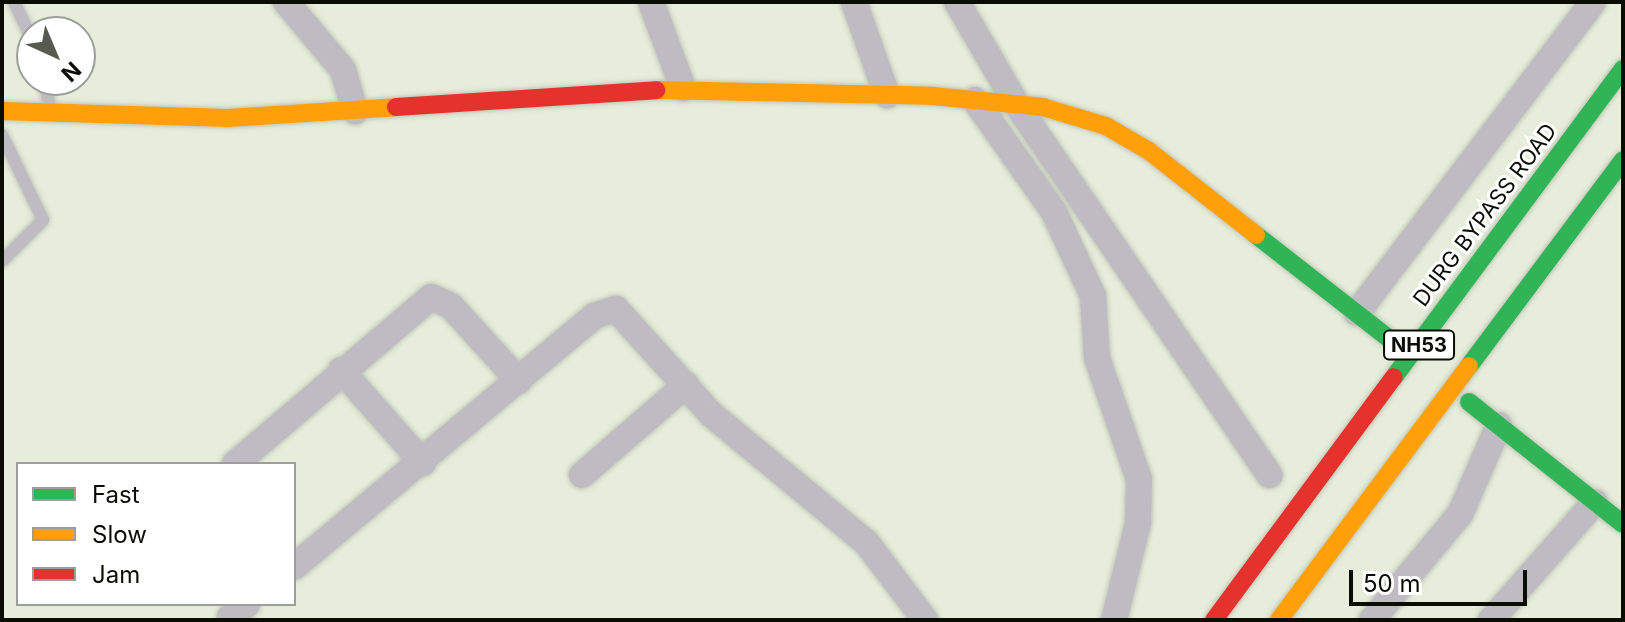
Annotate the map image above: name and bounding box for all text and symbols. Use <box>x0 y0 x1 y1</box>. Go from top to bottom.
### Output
north arrow <box>16 16 96 96</box>
text: N <box>56 57 86 87</box>
street label: DURG BYPASS ROAD <box>1408 119 1562 311</box>
road number: NH53 <box>1383 329 1455 361</box>
legend <box>16 462 296 606</box>
text: Fast <box>92 480 140 509</box>
text: Slow <box>92 520 147 549</box>
scale bar <box>1353 554 1531 604</box>
text: Jam <box>92 560 140 589</box>
text: 50 m <box>1363 569 1421 598</box>

